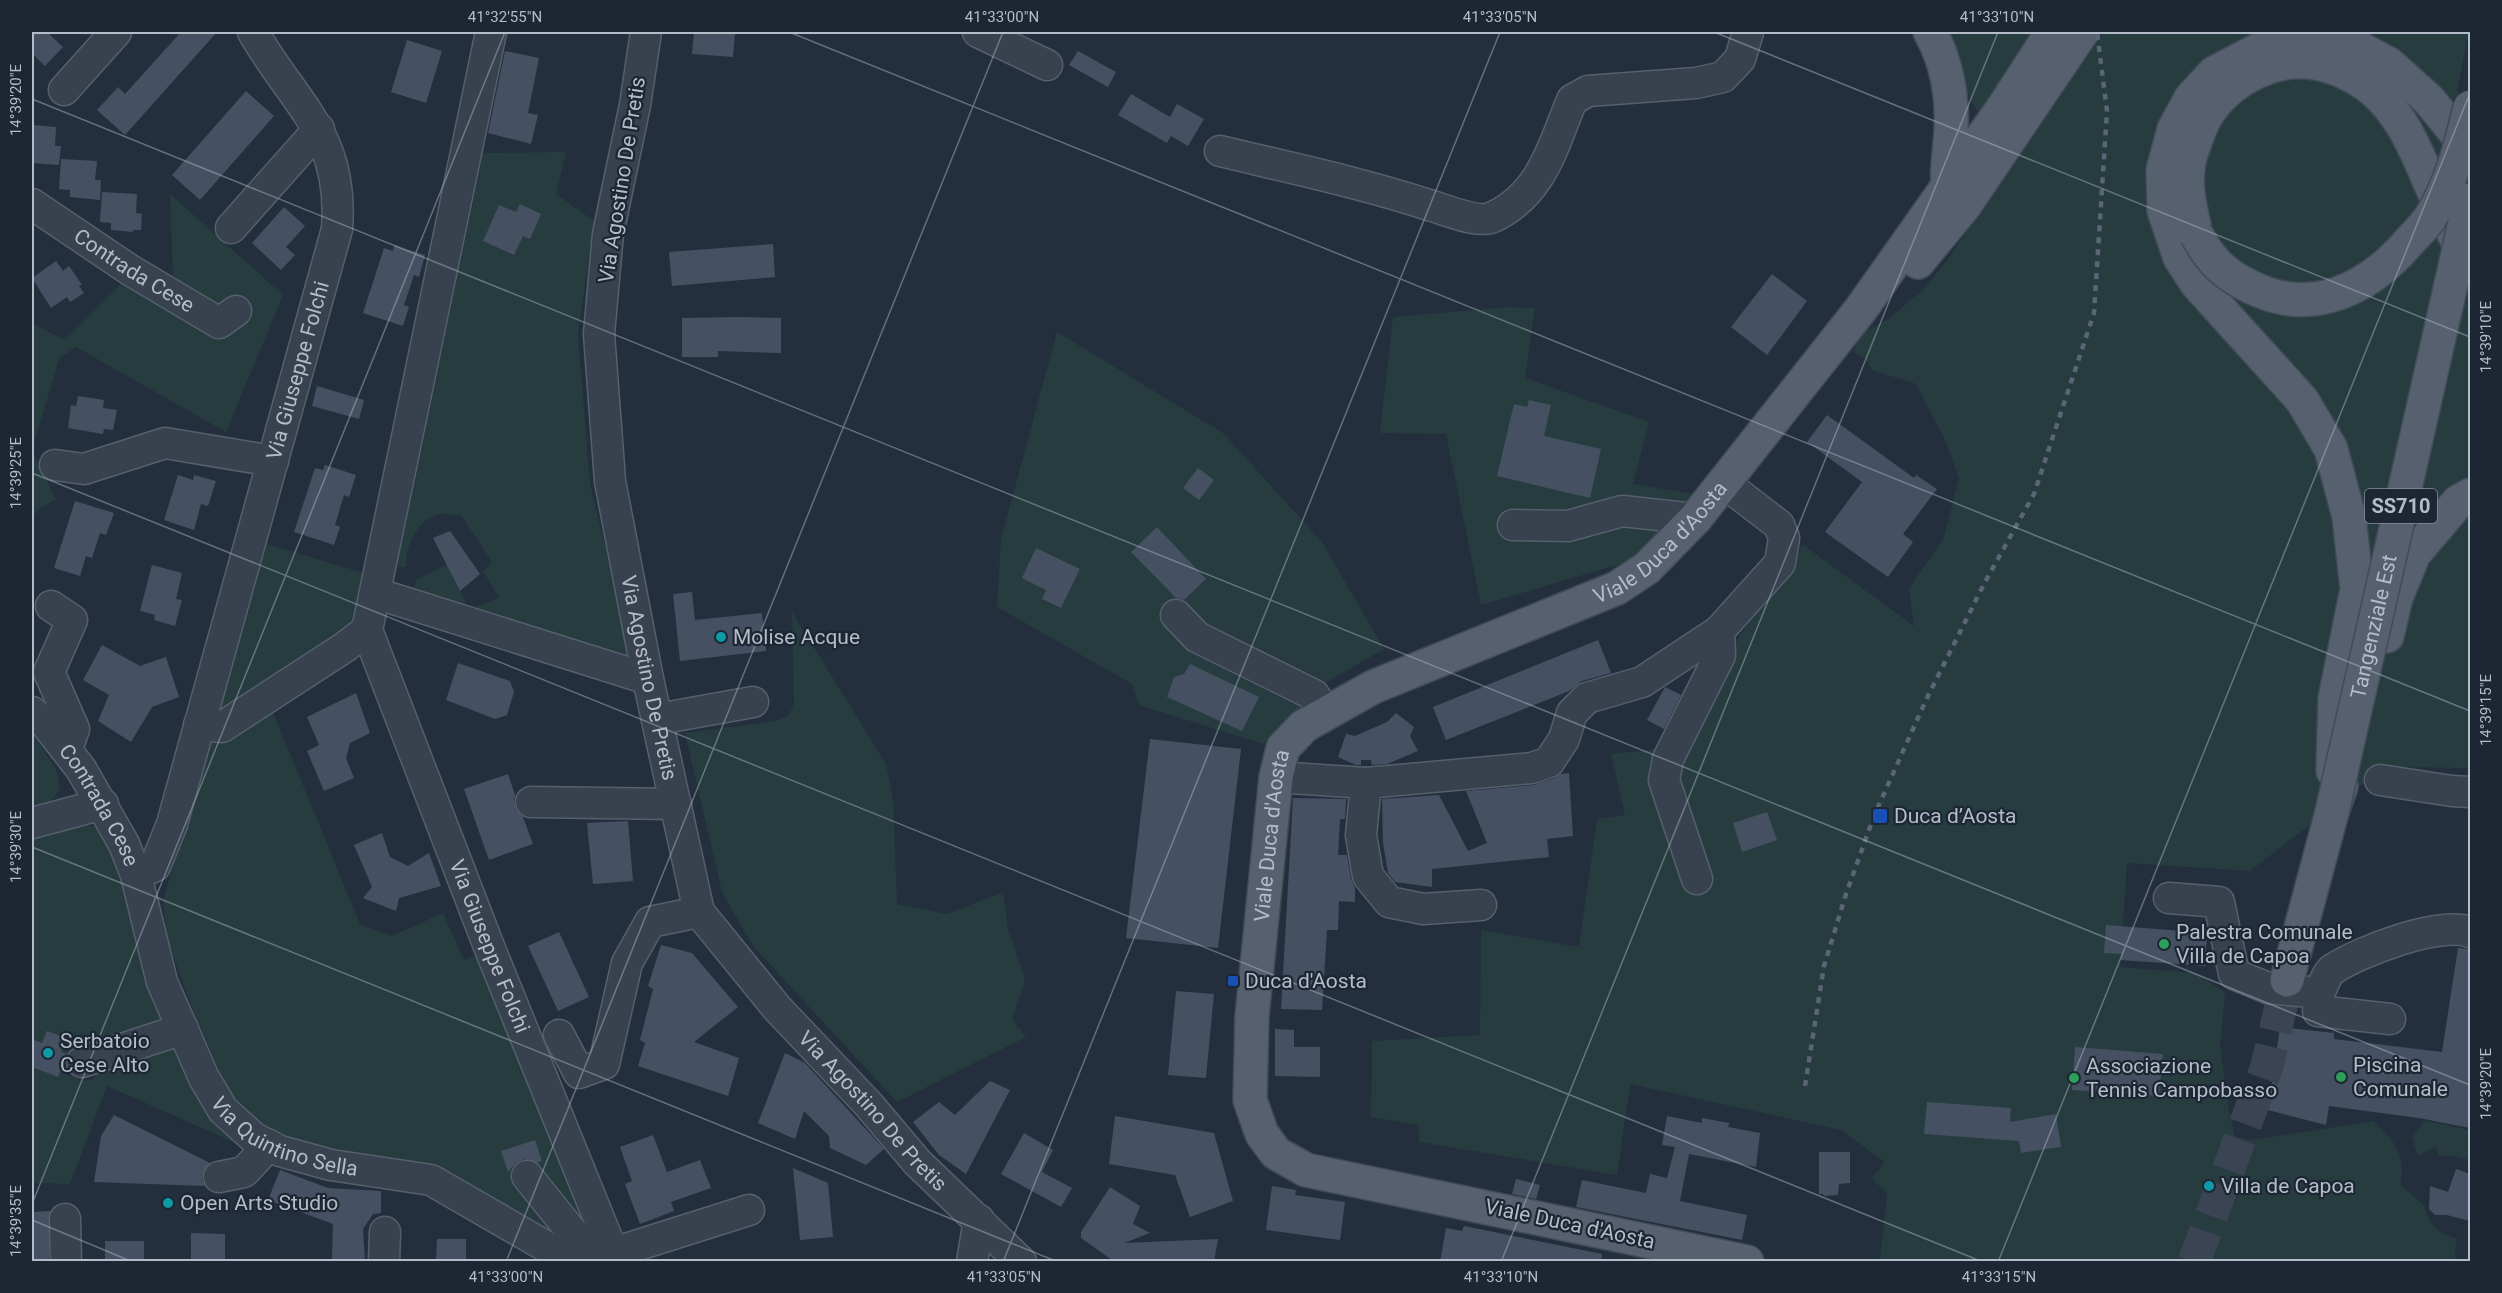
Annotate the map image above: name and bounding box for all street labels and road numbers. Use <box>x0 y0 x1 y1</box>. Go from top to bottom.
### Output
street label: Via Agostino De Pretis <box>594 75 650 285</box>
street label: Contrada Cese <box>69 224 199 317</box>
street label: Via Giuseppe Folchi <box>262 278 334 462</box>
street label: Viale Duca d'Aosta <box>1590 477 1732 608</box>
road number: SS710 <box>2365 489 2437 523</box>
street label: Tangenziale Est <box>2346 552 2402 701</box>
street label: Via Agostino De Pretis <box>616 573 682 782</box>
street label: Contrada Cese <box>54 739 143 870</box>
street label: Viale Duca d'Aosta <box>1250 747 1294 923</box>
street label: Via Giuseppe Folchi <box>445 856 535 1036</box>
street label: Via Agostino De Pretis <box>793 1026 952 1196</box>
street label: Via Quintino Sella <box>206 1093 359 1181</box>
street label: Viale Duca d'Aosta <box>1483 1194 1657 1254</box>

